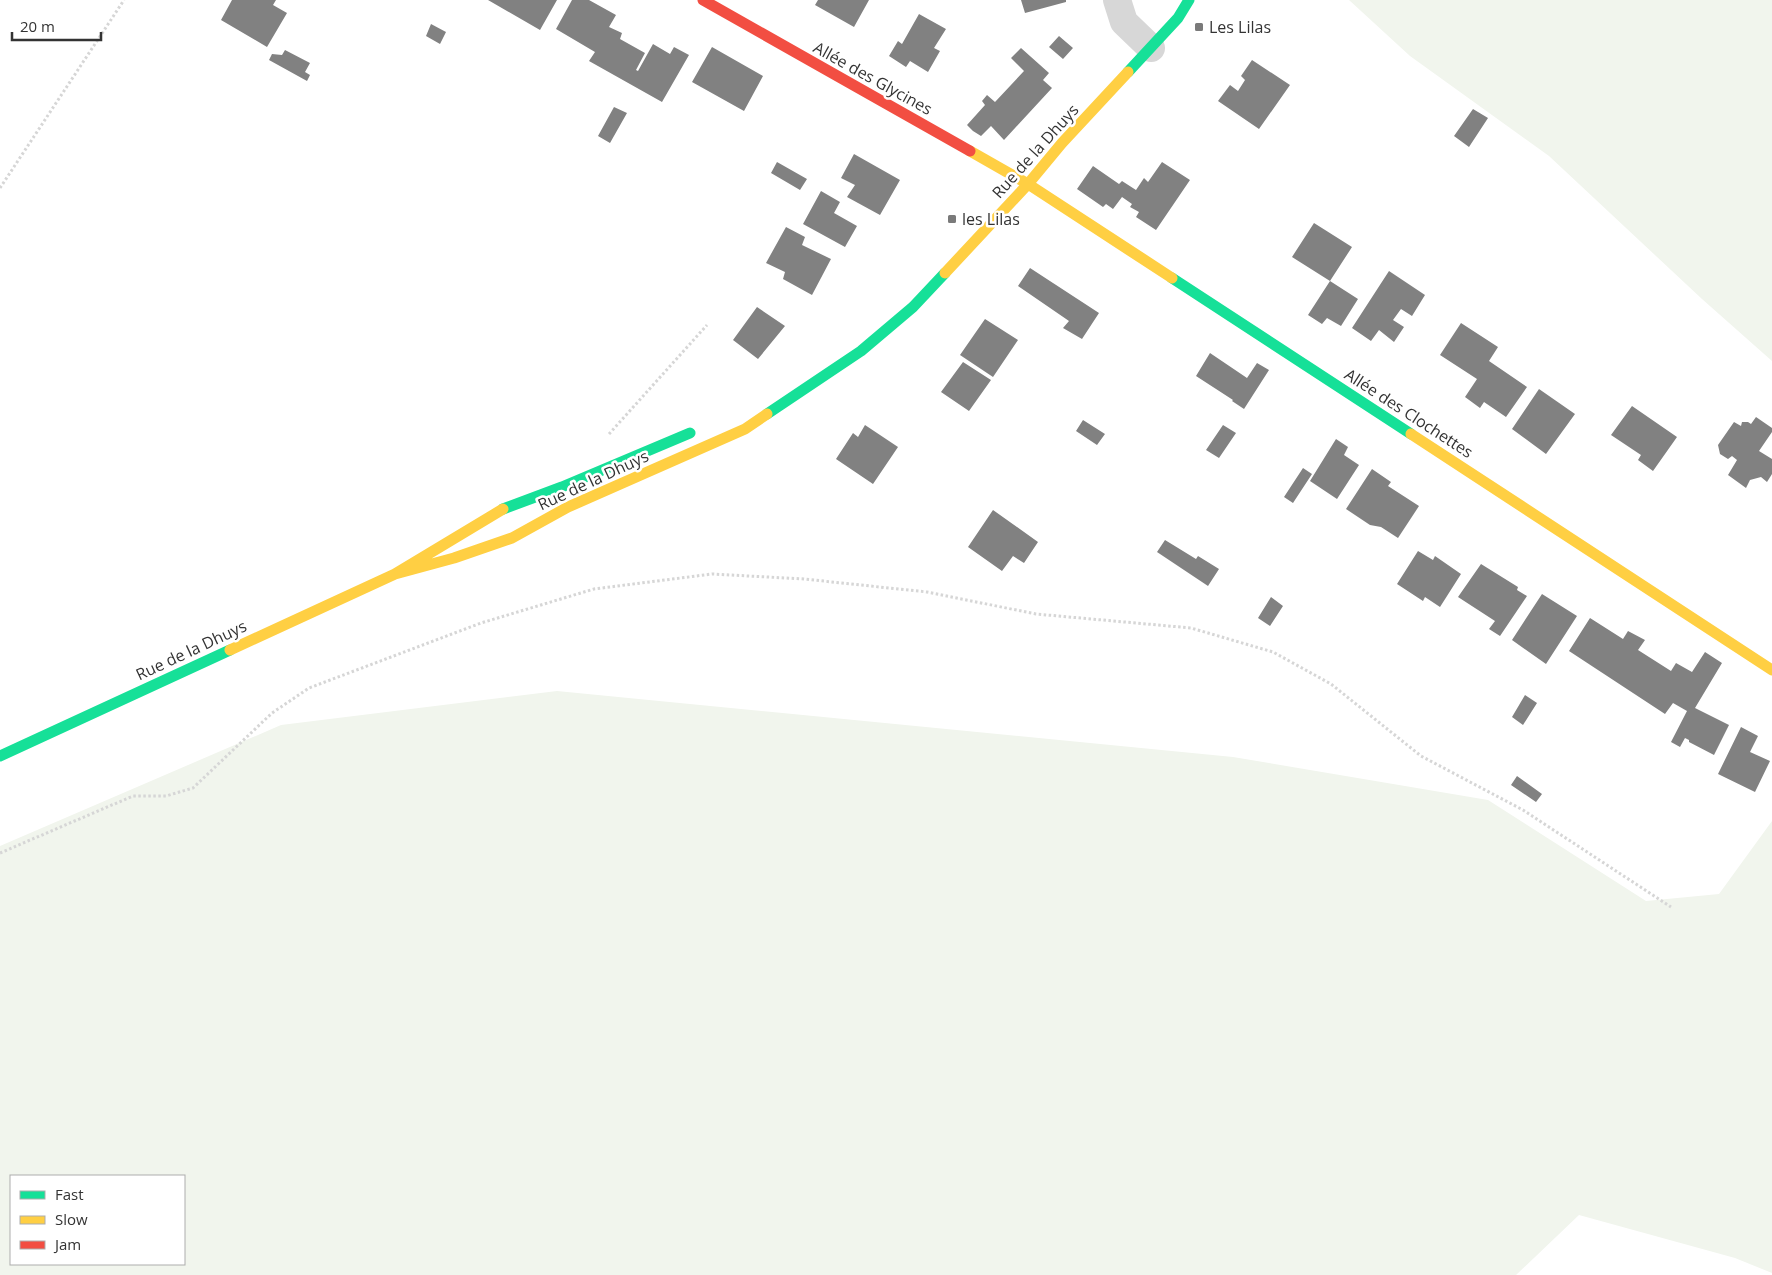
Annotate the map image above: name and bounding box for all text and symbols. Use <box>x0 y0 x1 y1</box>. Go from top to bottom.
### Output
scale bar <box>12 10 101 42</box>
text: 20 m <box>20 16 55 36</box>
place label: Les Lilas <box>1209 16 1271 38</box>
marker: Les Lilas <box>1193 21 1205 33</box>
street label: Allée des Glycines <box>810 36 936 120</box>
street label: Rue de la Dhuys <box>987 99 1083 203</box>
place label: les Lilas <box>962 208 1020 230</box>
marker: les Lilas <box>946 213 958 225</box>
street label: Allée des Clochettes <box>1340 363 1478 463</box>
street label: Rue de la Dhuys <box>534 445 652 515</box>
street label: Rue de la Dhuys <box>132 615 250 685</box>
legend <box>10 1175 185 1265</box>
text: Fast <box>55 1184 84 1204</box>
text: Slow <box>55 1209 88 1229</box>
text: Jam <box>53 1234 81 1254</box>

